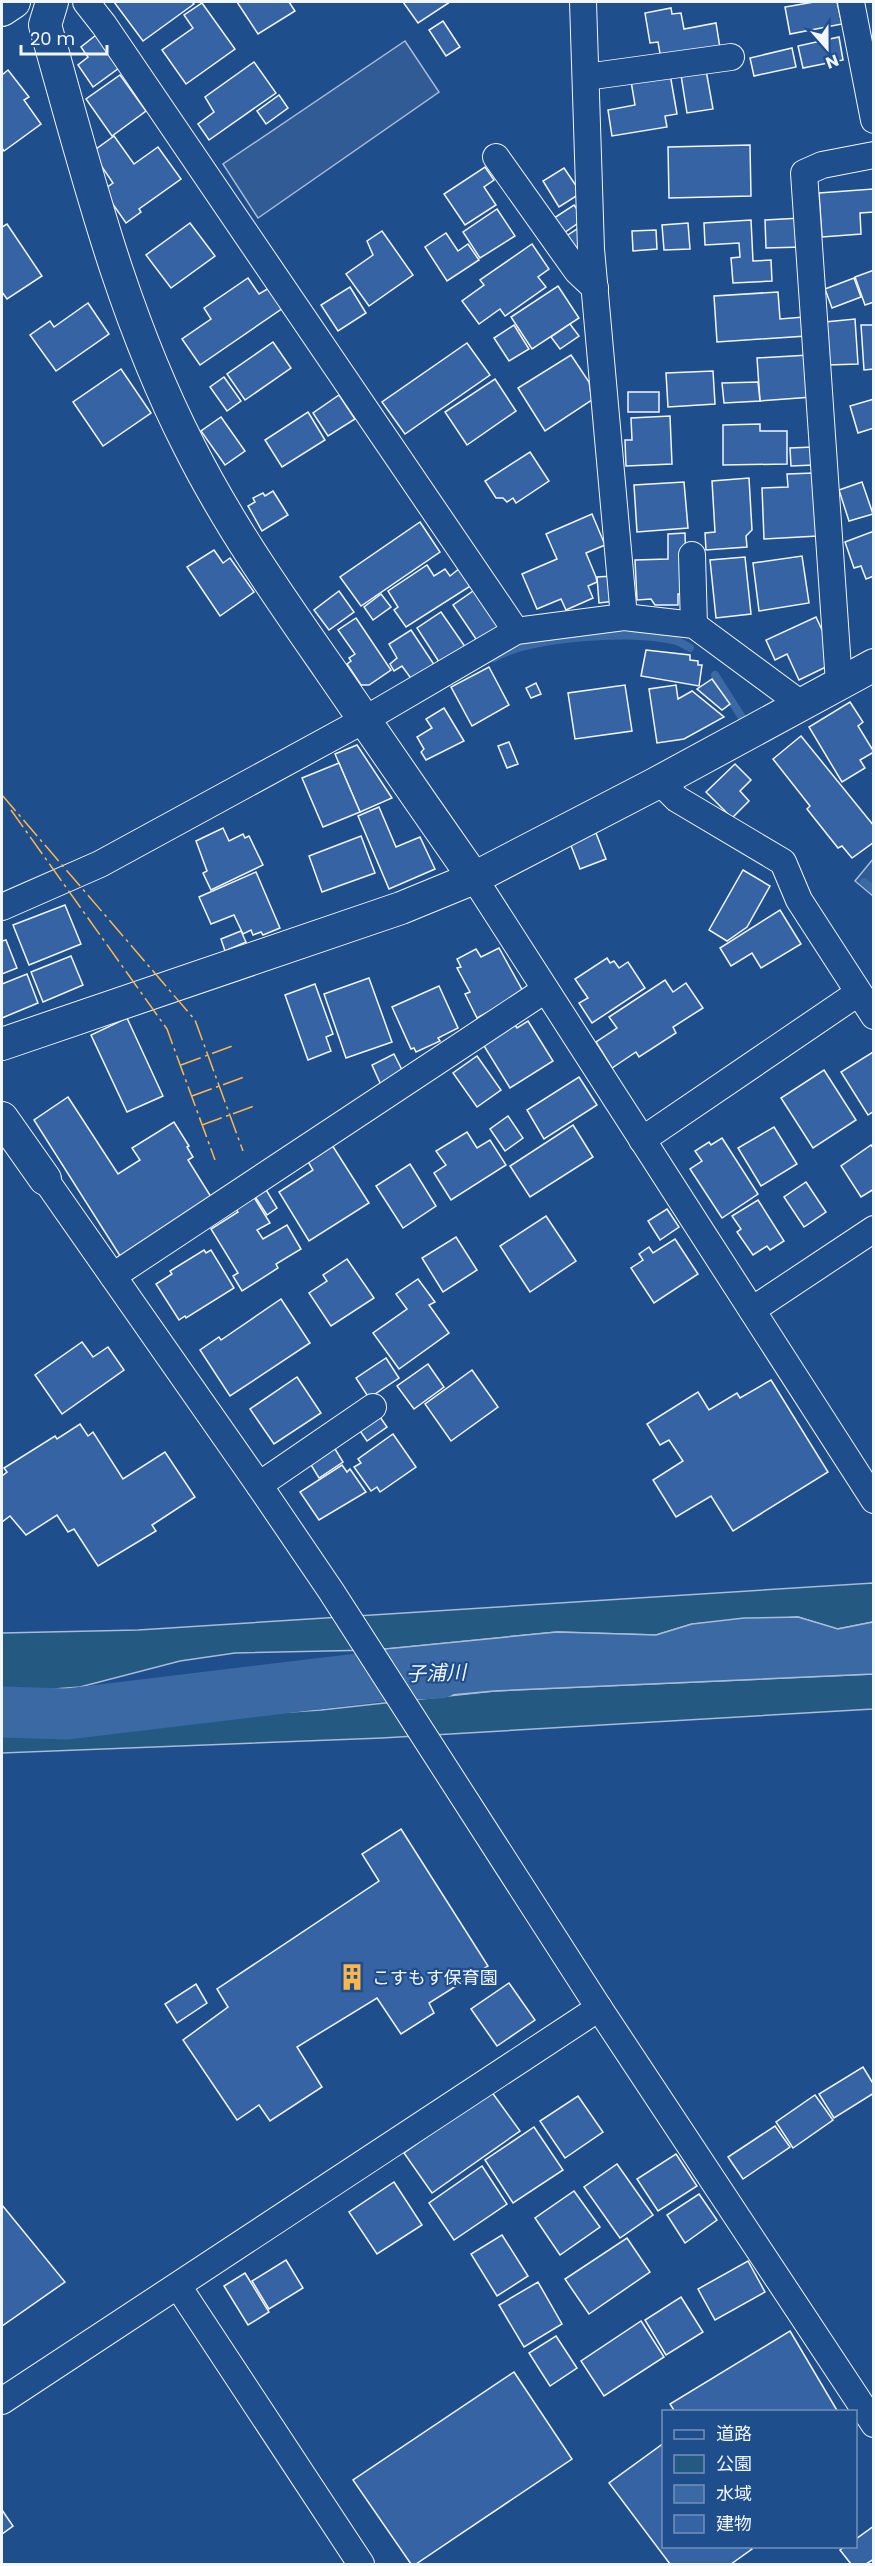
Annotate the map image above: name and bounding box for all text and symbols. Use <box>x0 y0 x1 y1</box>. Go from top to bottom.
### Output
scale bar <box>21 18 106 56</box>
north arrow <box>797 18 857 78</box>
text: 20 m <box>30 26 75 51</box>
text: N <box>822 49 842 74</box>
water label: 子浦川 <box>406 1658 468 1688</box>
building icon: こすもす保育園 <box>337 1962 367 1992</box>
place label: こすもす保育園 <box>372 1965 498 1990</box>
legend <box>662 2410 857 2548</box>
text: 道路 <box>716 2421 752 2446</box>
text: 公園 <box>716 2451 752 2476</box>
text: 水域 <box>716 2481 752 2506</box>
text: 建物 <box>716 2511 752 2536</box>

